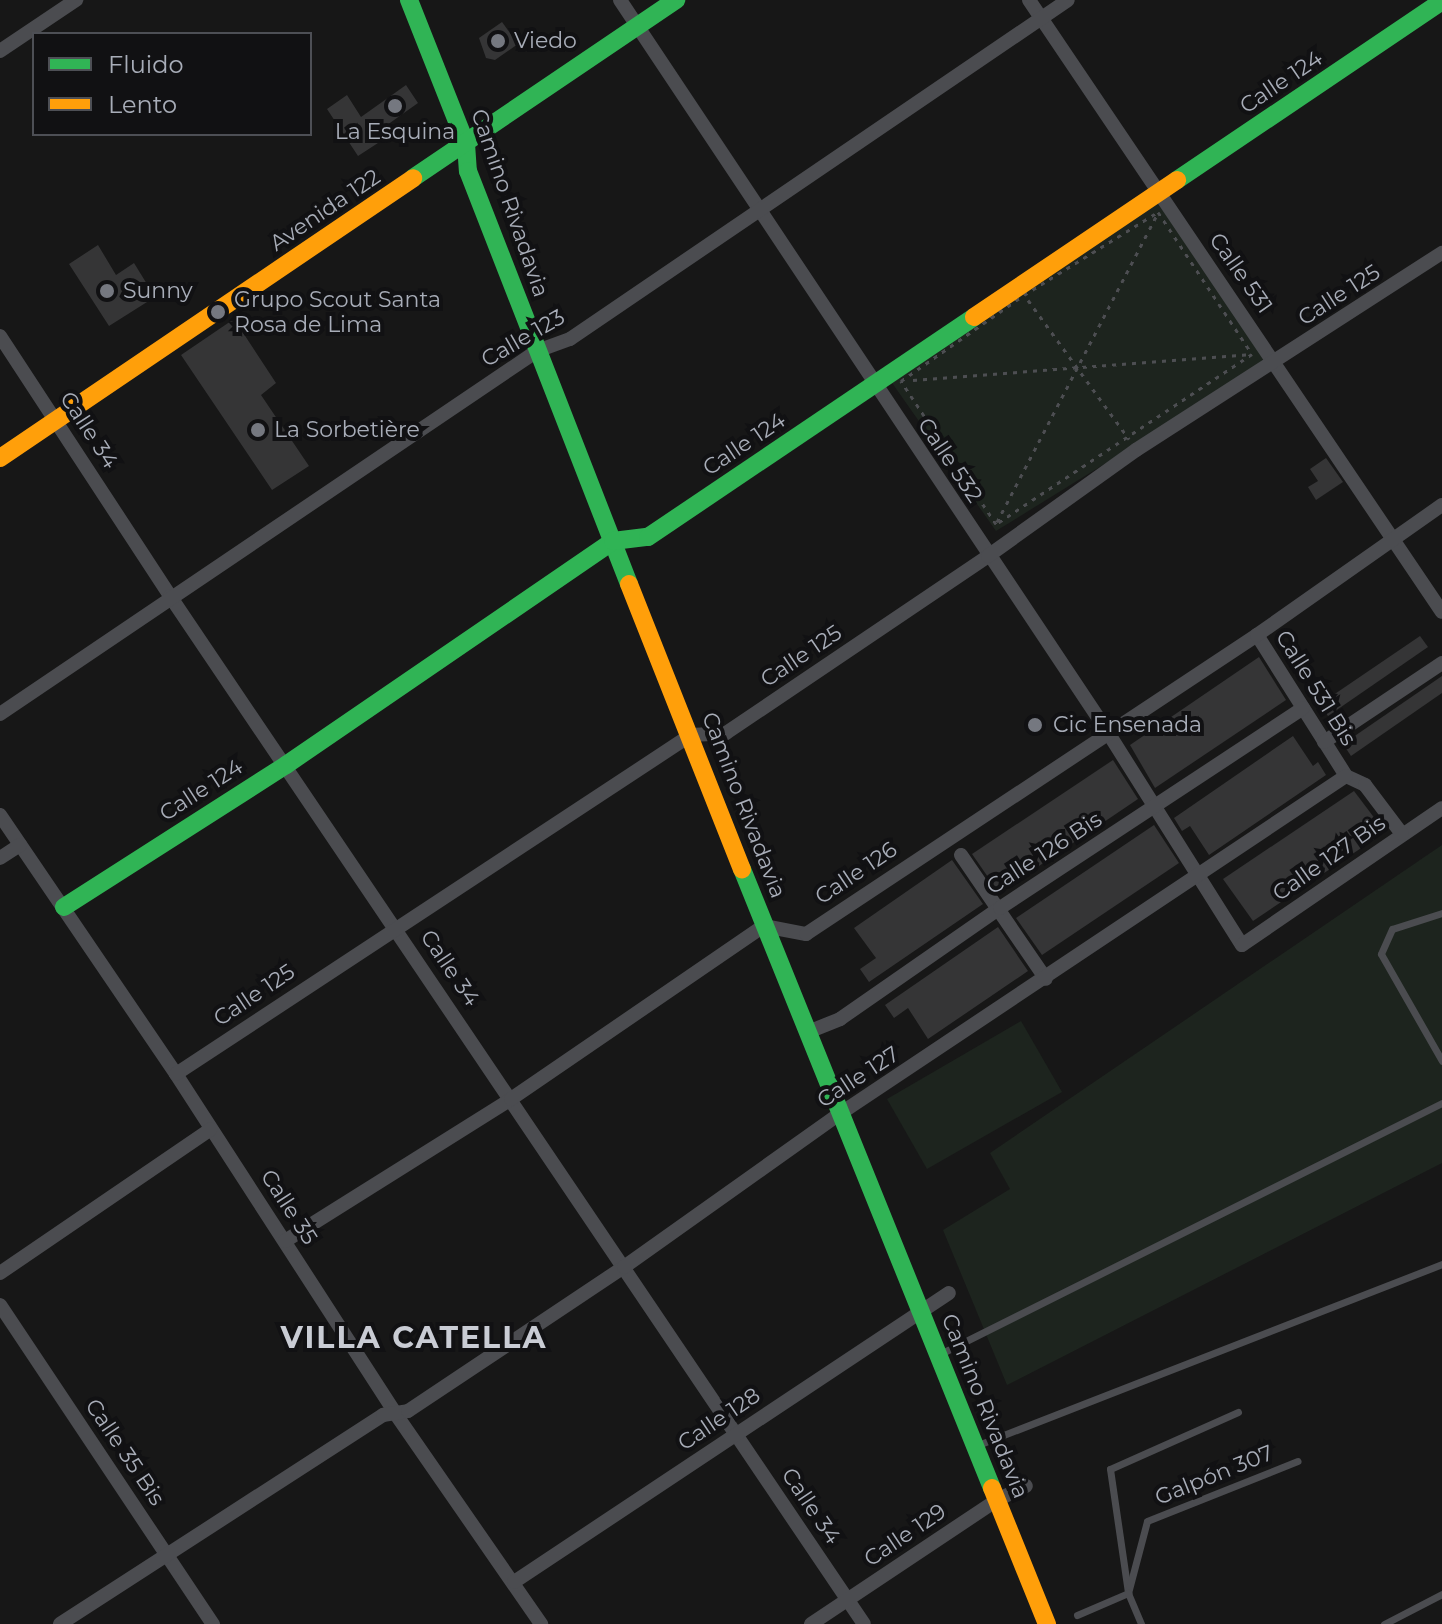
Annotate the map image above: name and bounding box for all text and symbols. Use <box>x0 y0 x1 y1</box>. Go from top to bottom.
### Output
place label: Viedo <box>514 28 577 54</box>
legend <box>32 32 312 136</box>
marker: Viedo <box>489 32 507 50</box>
street label: Calle 124 <box>1235 45 1327 119</box>
text: Fluido <box>108 50 184 79</box>
text: Lento <box>108 90 177 119</box>
marker: La Esquina <box>386 97 404 115</box>
street label: Camino Rivadavia <box>465 106 555 300</box>
place label: La Esquina <box>335 119 455 145</box>
street label: Avenida 122 <box>265 163 385 257</box>
street label: Calle 531 <box>1204 228 1278 318</box>
street label: Calle 125 <box>1293 259 1385 331</box>
place label: Sunny <box>123 278 193 304</box>
marker: Sunny <box>98 282 116 300</box>
place label: Grupo Scout Santa Rosa de Lima <box>234 286 441 338</box>
marker: Grupo Scout Santa Rosa de Lima <box>209 303 227 321</box>
street label: Calle 123 <box>477 304 569 372</box>
street label: Calle 34 <box>54 387 124 473</box>
street label: Calle 124 <box>698 407 790 481</box>
street label: Calle 532 <box>912 413 988 507</box>
place label: La Sorbetière <box>274 417 420 443</box>
marker: La Sorbetière <box>249 421 267 439</box>
street label: Calle 125 <box>755 619 847 693</box>
street label: Calle 531 Bis <box>1270 625 1362 751</box>
street label: Camino Rivadavia <box>696 708 792 902</box>
place label: Cic Ensenada <box>1053 712 1202 738</box>
marker: Cic Ensenada <box>1024 714 1046 736</box>
street label: Calle 124 <box>154 753 248 827</box>
street label: Calle 126 Bis <box>981 806 1107 900</box>
street label: Calle 127 Bis <box>1268 809 1390 907</box>
street label: Calle 126 <box>810 836 902 910</box>
street label: Calle 34 <box>415 925 485 1011</box>
street label: Calle 125 <box>208 958 300 1032</box>
street label: Calle 127 <box>812 1041 904 1113</box>
street label: Calle 35 <box>255 1165 323 1249</box>
street label: Camino Rivadavia <box>936 1310 1034 1502</box>
district label: VILLA CATELLA <box>281 1320 547 1356</box>
street label: Calle 128 <box>673 1382 765 1456</box>
street label: Calle 35 Bis <box>80 1394 170 1510</box>
street label: Galpón 307 <box>1151 1439 1277 1511</box>
street label: Calle 34 <box>776 1463 846 1549</box>
street label: Calle 129 <box>859 1498 951 1572</box>

